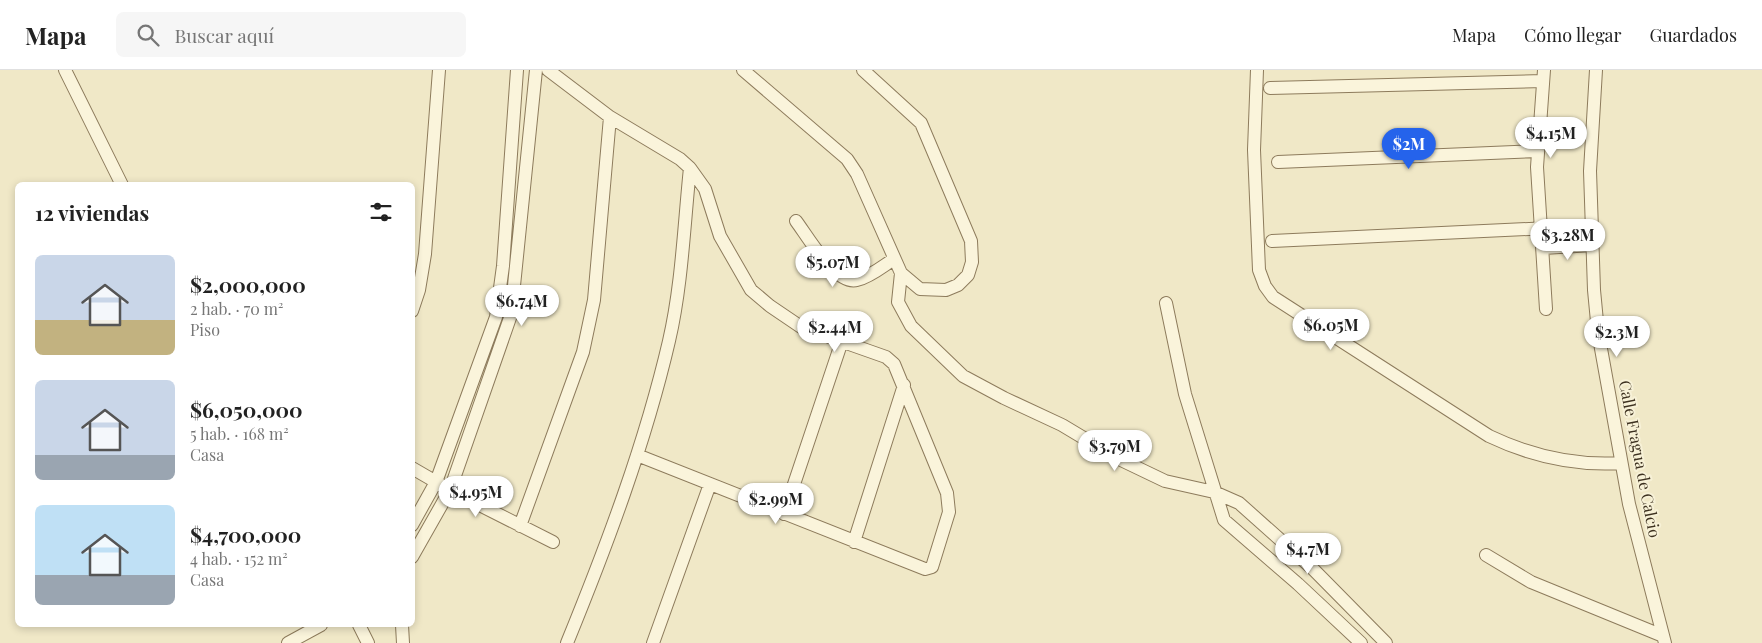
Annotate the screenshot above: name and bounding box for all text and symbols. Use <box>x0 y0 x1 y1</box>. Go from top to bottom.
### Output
search box <box>116 12 466 57</box>
text: Mapa <box>25 19 86 51</box>
icon: search <box>134 21 162 49</box>
text: Buscar aquí <box>174 22 274 48</box>
text: Mapa <box>1452 23 1496 47</box>
text: Cómo llegar <box>1524 23 1621 47</box>
text: Guardados <box>1649 23 1737 47</box>
pin: $4.15M <box>1510 116 1592 159</box>
text: $4.15M <box>1526 122 1576 143</box>
pin: $2M <box>1385 128 1433 170</box>
text: $2M <box>1393 133 1425 154</box>
text: 12 viviendas <box>35 198 149 226</box>
icon: filters <box>367 198 395 226</box>
pin: $3.28M <box>1527 218 1609 261</box>
text: $3.28M <box>1541 224 1595 245</box>
pin: $5.07M <box>792 246 874 288</box>
text: $5.07M <box>806 251 860 272</box>
text: $2,000,000 <box>190 270 306 298</box>
icon: home <box>75 275 135 335</box>
pin: $6.74M <box>481 284 563 327</box>
text: $6.74M <box>496 290 548 311</box>
text: 2 hab. · 70 m² <box>190 298 283 319</box>
pin: $6.05M <box>1290 308 1372 351</box>
pin: $2.44M <box>794 310 876 353</box>
text: $6.05M <box>1304 314 1358 335</box>
text: $2.44M <box>808 316 862 337</box>
pin: $2.3M <box>1582 316 1652 358</box>
text: Piso <box>190 319 220 340</box>
text: $2.3M <box>1595 321 1639 342</box>
street label: Calle Fragua de Calcio <box>1615 378 1666 540</box>
text: $6,050,000 <box>190 395 303 423</box>
icon: home <box>75 400 135 460</box>
text: 5 hab. · 168 m² <box>190 423 289 444</box>
pin: $3.79M <box>1074 430 1156 472</box>
text: $3.79M <box>1089 435 1141 456</box>
text: Casa <box>190 444 224 465</box>
pin: $4.95M <box>435 476 517 518</box>
text: $4.95M <box>450 481 502 502</box>
pin: $2.99M <box>735 482 817 525</box>
text: $2.99M <box>749 488 803 509</box>
text: $4,700,000 <box>190 520 301 548</box>
icon: home <box>75 525 135 585</box>
pin: $4.7M <box>1273 532 1343 575</box>
text: $4.7M <box>1286 538 1330 559</box>
text: 4 hab. · 152 m² <box>190 548 288 569</box>
text: Casa <box>190 569 224 590</box>

